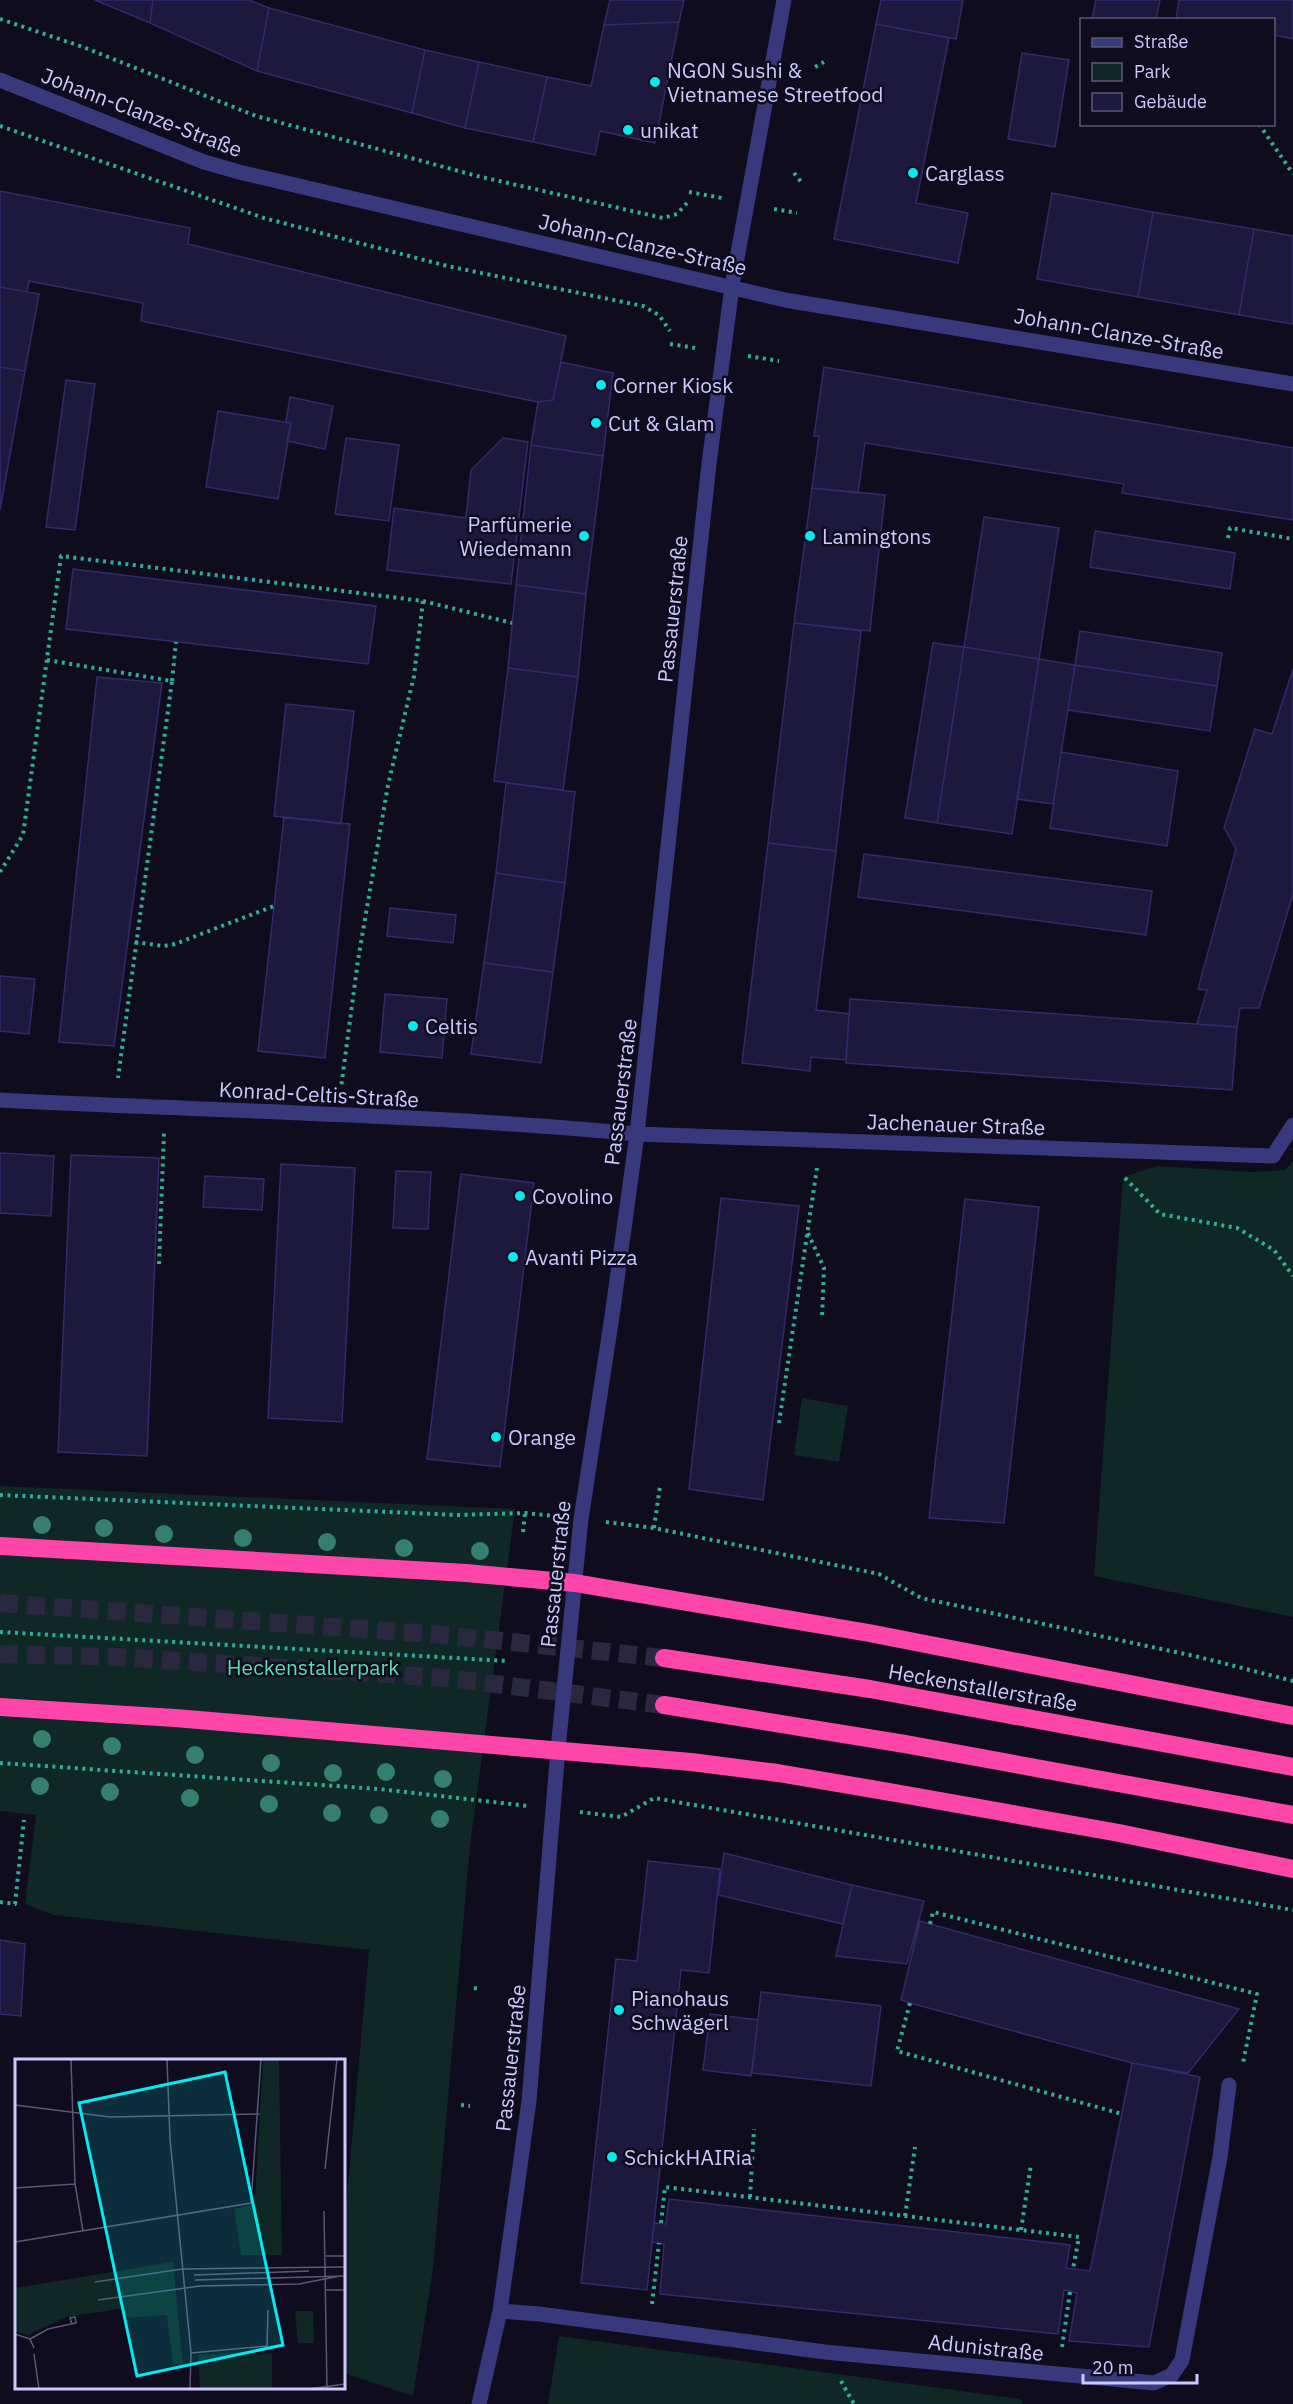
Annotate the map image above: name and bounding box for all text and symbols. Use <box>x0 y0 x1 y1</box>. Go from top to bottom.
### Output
legend <box>1080 18 1275 126</box>
text: Straße <box>1134 30 1188 53</box>
place label: NGON Sushi & Vietnamese Streetfood <box>667 56 883 108</box>
text: Park <box>1134 60 1171 83</box>
street label: Johann-Clanze-Straße <box>38 61 246 163</box>
marker: NGON Sushi & Vietnamese Streetfood <box>648 75 662 89</box>
text: Gebäude <box>1134 90 1207 113</box>
place label: unikat <box>640 116 699 144</box>
marker: unikat <box>621 123 635 137</box>
place label: Carglass <box>925 159 1005 187</box>
marker: Carglass <box>906 166 920 180</box>
street label: Johann-Clanze-Straße <box>536 206 750 282</box>
street label: Johann-Clanze-Straße <box>1012 301 1226 365</box>
place label: Corner Kiosk <box>613 371 733 399</box>
marker: Corner Kiosk <box>594 378 608 392</box>
place label: Cut & Glam <box>608 409 715 437</box>
marker: Cut & Glam <box>589 416 603 430</box>
place label: Parfümerie Wiedemann <box>459 510 572 562</box>
place label: Lamingtons <box>822 522 932 550</box>
marker: Parfümerie Wiedemann <box>577 529 591 543</box>
marker: Lamingtons <box>803 529 817 543</box>
street label: Passauerstraße <box>650 534 694 684</box>
place label: Celtis <box>425 1012 478 1040</box>
street label: Passauerstraße <box>597 1017 643 1167</box>
marker: Celtis <box>406 1019 420 1033</box>
street label: Konrad-Celtis-Straße <box>218 1075 420 1113</box>
street label: Jachenauer Straße <box>866 1107 1046 1141</box>
place label: Covolino <box>532 1182 613 1210</box>
marker: Covolino <box>513 1189 527 1203</box>
place label: Avanti Pizza <box>525 1243 638 1271</box>
marker: Avanti Pizza <box>506 1250 520 1264</box>
place label: Orange <box>508 1423 576 1451</box>
marker: Orange <box>489 1430 503 1444</box>
street label: Passauerstraße <box>533 1499 577 1649</box>
park label: Heckenstallerpark <box>227 1653 399 1681</box>
street label: Heckenstallerstraße <box>886 1657 1080 1717</box>
street label: Passauerstraße <box>488 1983 532 2133</box>
place label: Pianohaus Schwägerl <box>631 1984 729 2036</box>
marker: Pianohaus Schwägerl <box>612 2003 626 2017</box>
inset map <box>15 2059 345 2389</box>
place label: SchickHAIRia <box>624 2143 752 2171</box>
marker: SchickHAIRia <box>605 2150 619 2164</box>
street label: Adunistraße <box>927 2327 1045 2367</box>
scale bar <box>1083 2347 1197 2385</box>
text: 20 m <box>1092 2356 1134 2379</box>

